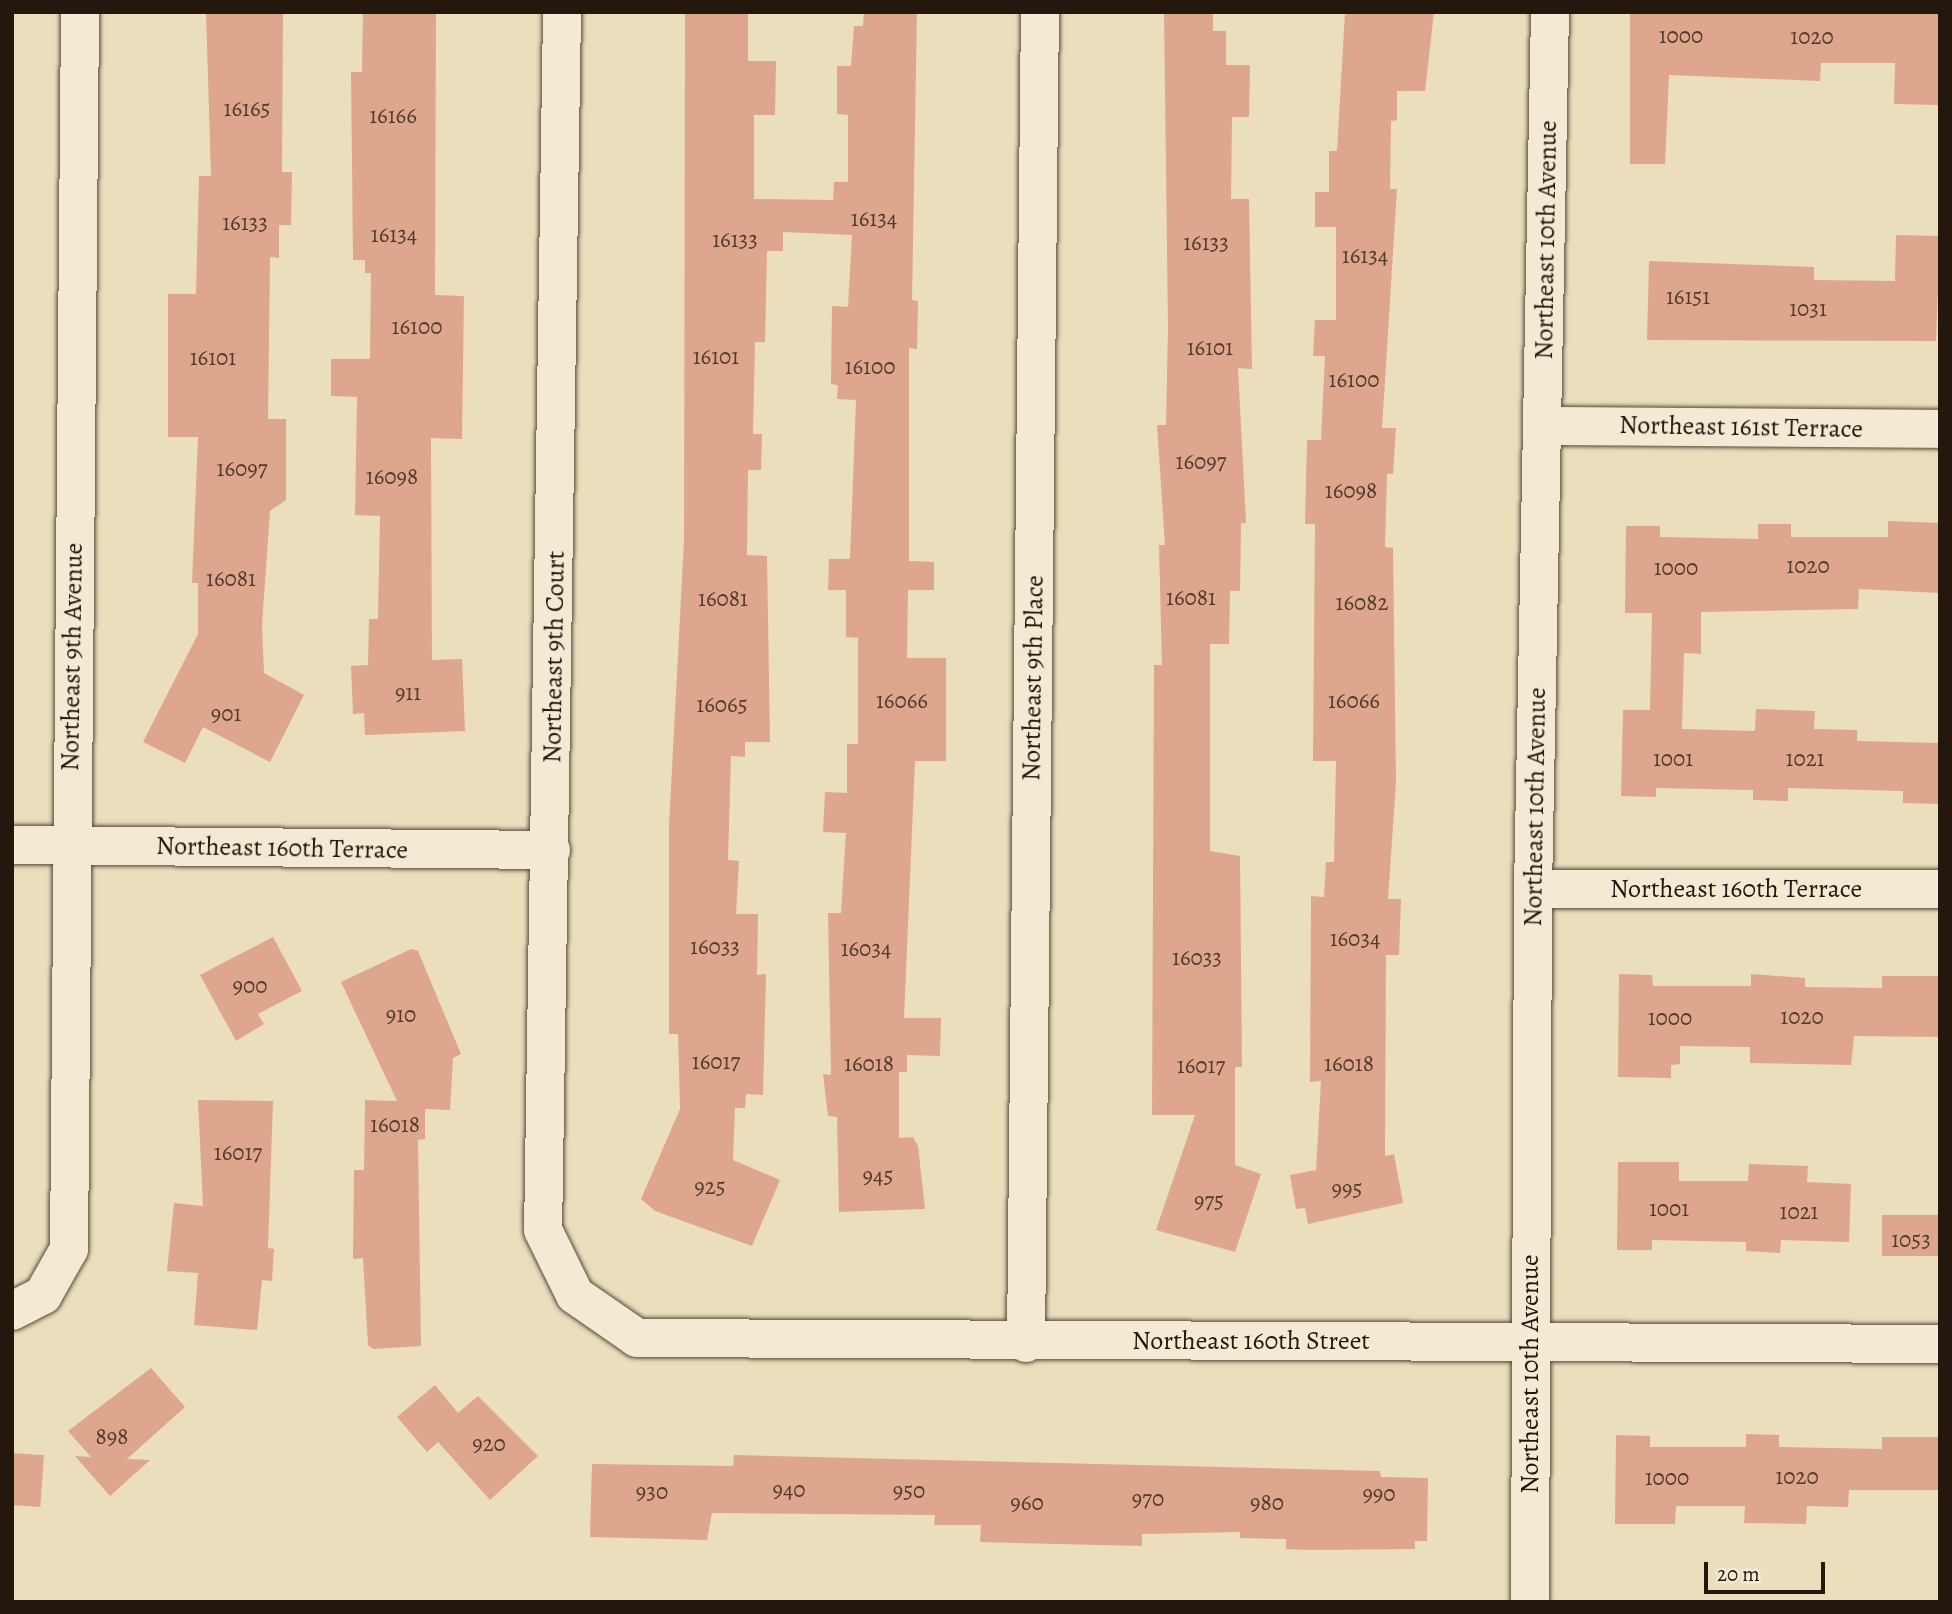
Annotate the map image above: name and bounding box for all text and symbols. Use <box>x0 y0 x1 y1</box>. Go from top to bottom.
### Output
house number: 1000 <box>1659 22 1703 50</box>
house number: 1020 <box>1790 23 1834 51</box>
house number: 16165 <box>224 95 270 123</box>
house number: 16166 <box>369 102 417 130</box>
street label: Northeast 10th Avenue <box>1528 120 1564 360</box>
house number: 16134 <box>851 205 897 233</box>
house number: 16133 <box>222 209 268 237</box>
house number: 16134 <box>371 221 417 249</box>
house number: 16133 <box>712 226 758 254</box>
house number: 16133 <box>1183 229 1229 257</box>
house number: 16134 <box>1342 242 1388 270</box>
house number: 16151 <box>1666 283 1710 311</box>
house number: 1031 <box>1789 295 1827 323</box>
house number: 16100 <box>392 313 442 341</box>
house number: 16101 <box>1187 334 1233 362</box>
house number: 16101 <box>693 343 739 371</box>
house number: 16101 <box>190 344 236 372</box>
house number: 16100 <box>845 353 895 381</box>
house number: 16100 <box>1329 366 1379 394</box>
street label: Northeast 161st Terrace <box>1619 409 1863 445</box>
house number: 16097 <box>1176 448 1226 476</box>
house number: 16097 <box>217 455 267 483</box>
house number: 16098 <box>366 463 418 491</box>
house number: 16098 <box>1325 477 1377 505</box>
street label: Northeast 9th Avenue <box>54 543 90 771</box>
street label: Northeast 9th Court <box>537 551 571 763</box>
house number: 1020 <box>1786 552 1830 580</box>
house number: 1000 <box>1654 554 1698 582</box>
house number: 16081 <box>206 565 256 593</box>
street label: Northeast 9th Place <box>1016 575 1050 781</box>
house number: 16081 <box>1166 584 1216 612</box>
house number: 16081 <box>698 585 748 613</box>
house number: 16082 <box>1336 589 1388 617</box>
house number: 911 <box>395 679 421 707</box>
house number: 16066 <box>876 687 928 715</box>
house number: 16066 <box>1328 687 1380 715</box>
street label: Northeast 10th Avenue <box>1517 687 1553 927</box>
house number: 16065 <box>696 691 748 719</box>
house number: 901 <box>211 700 241 728</box>
house number: 1001 <box>1653 745 1693 773</box>
house number: 1021 <box>1786 745 1824 773</box>
street label: Northeast 160th Terrace <box>156 830 408 866</box>
street label: Northeast 160th Terrace <box>1610 873 1862 905</box>
house number: 16034 <box>1330 925 1380 953</box>
house number: 16033 <box>690 933 740 961</box>
house number: 16034 <box>841 935 891 963</box>
house number: 16033 <box>1172 944 1222 972</box>
house number: 900 <box>233 972 267 1000</box>
house number: 910 <box>386 1001 416 1029</box>
house number: 1020 <box>1780 1003 1824 1031</box>
house number: 1000 <box>1648 1004 1692 1032</box>
house number: 16017 <box>692 1048 740 1076</box>
house number: 16018 <box>844 1050 894 1078</box>
house number: 16018 <box>1324 1050 1374 1078</box>
house number: 16017 <box>1177 1052 1225 1080</box>
house number: 16018 <box>370 1111 420 1139</box>
house number: 16017 <box>214 1139 262 1167</box>
house number: 945 <box>863 1162 893 1190</box>
house number: 925 <box>694 1173 726 1201</box>
house number: 995 <box>1332 1175 1362 1203</box>
house number: 975 <box>1194 1187 1224 1215</box>
house number: 1001 <box>1649 1195 1689 1223</box>
house number: 1021 <box>1780 1198 1818 1226</box>
house number: 1053 <box>1891 1226 1931 1254</box>
street label: Northeast 10th Avenue <box>1514 1254 1546 1494</box>
street label: Northeast 160th Street <box>1132 1325 1370 1357</box>
house number: 898 <box>96 1423 128 1451</box>
house number: 920 <box>472 1430 506 1458</box>
house number: 1020 <box>1775 1463 1819 1491</box>
house number: 1000 <box>1645 1464 1689 1492</box>
house number: 940 <box>772 1476 806 1504</box>
house number: 950 <box>893 1477 925 1505</box>
house number: 930 <box>636 1478 668 1506</box>
house number: 990 <box>1362 1480 1396 1508</box>
house number: 970 <box>1132 1485 1164 1513</box>
house number: 960 <box>1010 1489 1044 1517</box>
house number: 980 <box>1250 1489 1284 1517</box>
scale bar <box>1707 1548 1828 1592</box>
text: 20 m <box>1717 1560 1760 1588</box>

